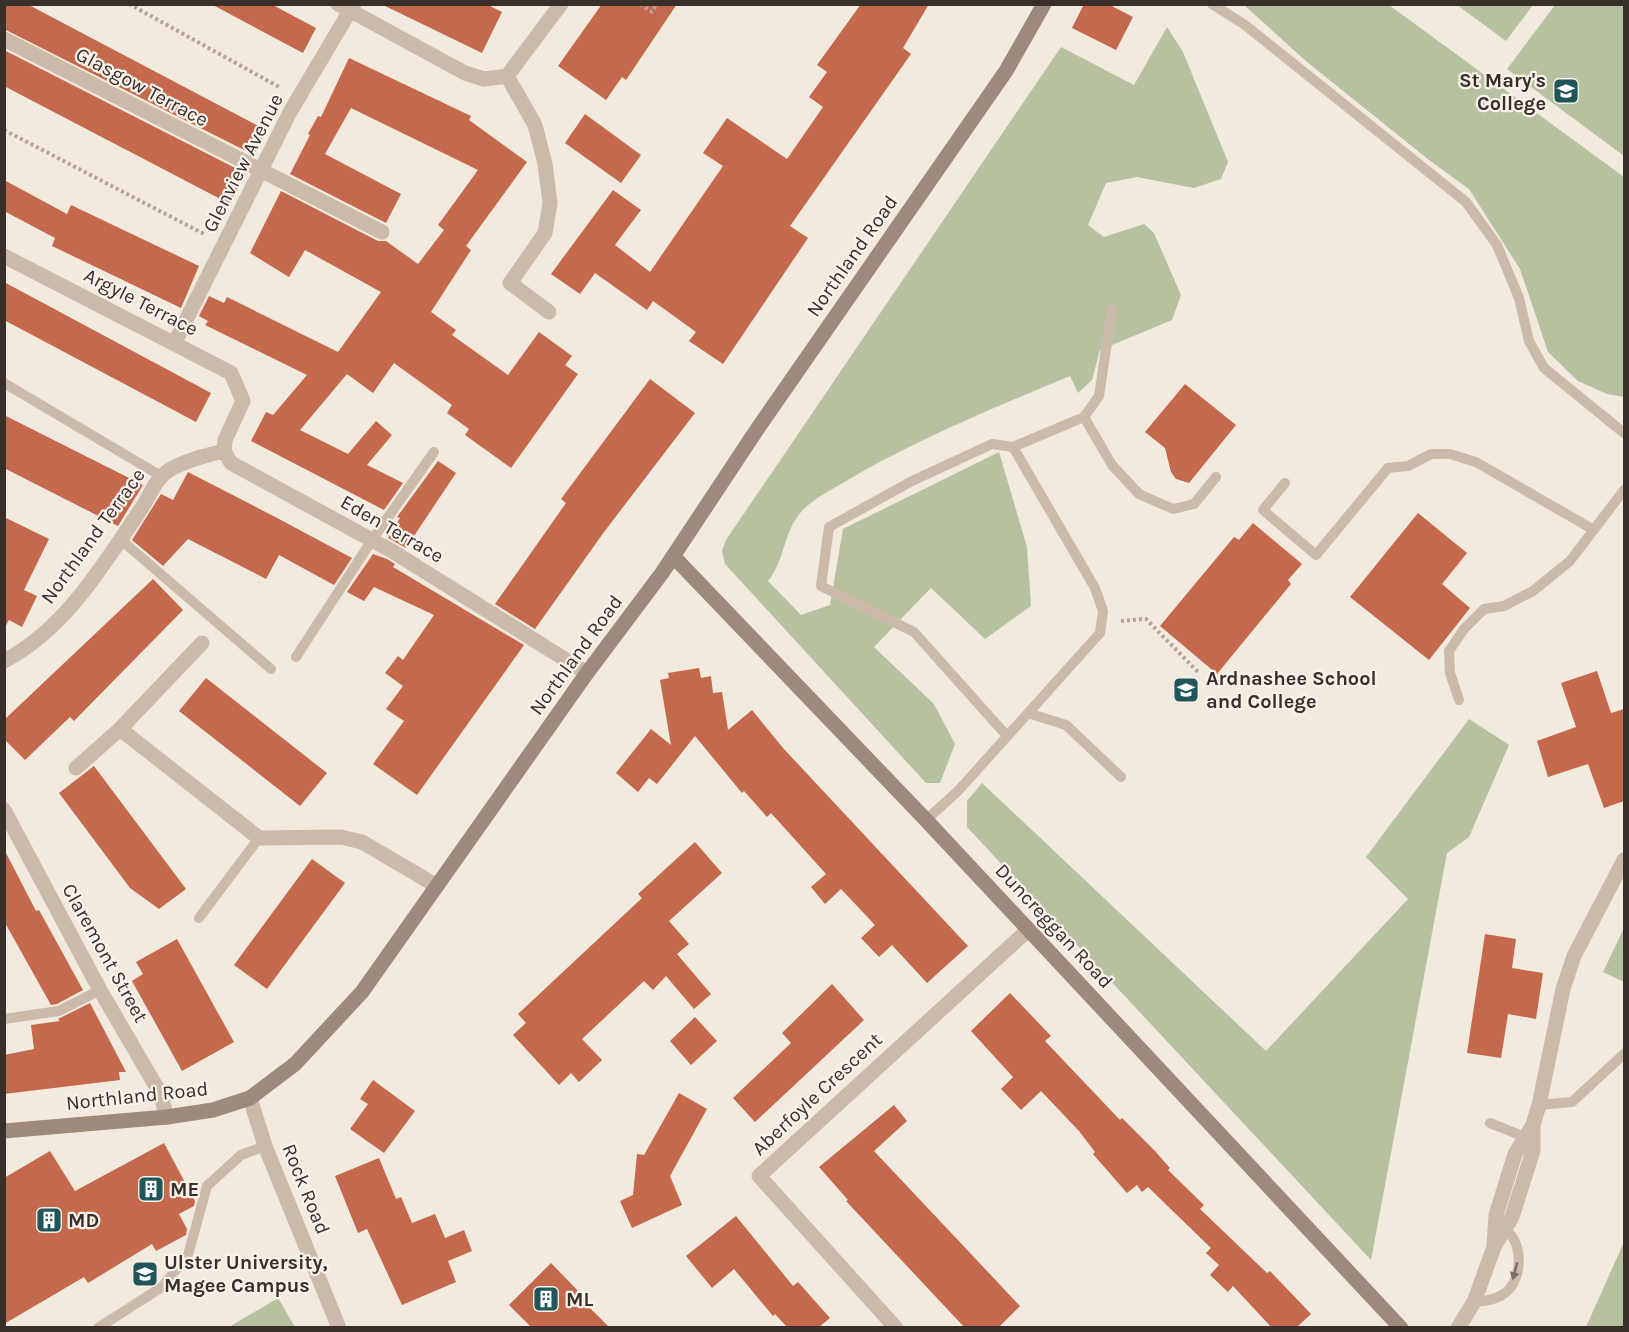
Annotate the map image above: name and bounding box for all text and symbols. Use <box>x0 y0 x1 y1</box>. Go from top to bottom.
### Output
street label: Glasgow Terrace <box>72 43 212 131</box>
place label: St Mary's College <box>1459 69 1546 115</box>
school or university icon: St Mary's College <box>1551 76 1581 106</box>
street label: Glenview Avenue <box>198 90 288 236</box>
street label: Northland Road <box>802 191 902 321</box>
street label: Argyle Terrace <box>80 263 202 341</box>
street label: Northland Terrace <box>36 464 150 608</box>
street label: Eden Terrace <box>336 490 448 568</box>
street label: Northland Road <box>525 590 627 720</box>
place label: Ardnashee School and College <box>1206 667 1377 713</box>
school or university icon: Ardnashee School and College <box>1171 675 1201 705</box>
street label: Duncreggan Road <box>990 859 1118 993</box>
street label: Claremont Street <box>57 880 153 1027</box>
street label: Aberfoyle Crescent <box>747 1028 887 1160</box>
street label: Northland Road <box>65 1077 209 1115</box>
street label: Rock Road <box>277 1140 335 1238</box>
building icon: ME <box>136 1174 166 1204</box>
place label: ME <box>170 1178 199 1201</box>
building icon: MD <box>34 1205 64 1235</box>
place label: MD <box>68 1209 99 1232</box>
place label: Ulster University, Magee Campus <box>164 1251 328 1297</box>
school or university icon: Ulster University, Magee Campus <box>130 1259 160 1289</box>
one-way arrow <box>1510 1262 1520 1280</box>
building icon: ML <box>531 1284 561 1314</box>
place label: ML <box>566 1288 593 1311</box>

